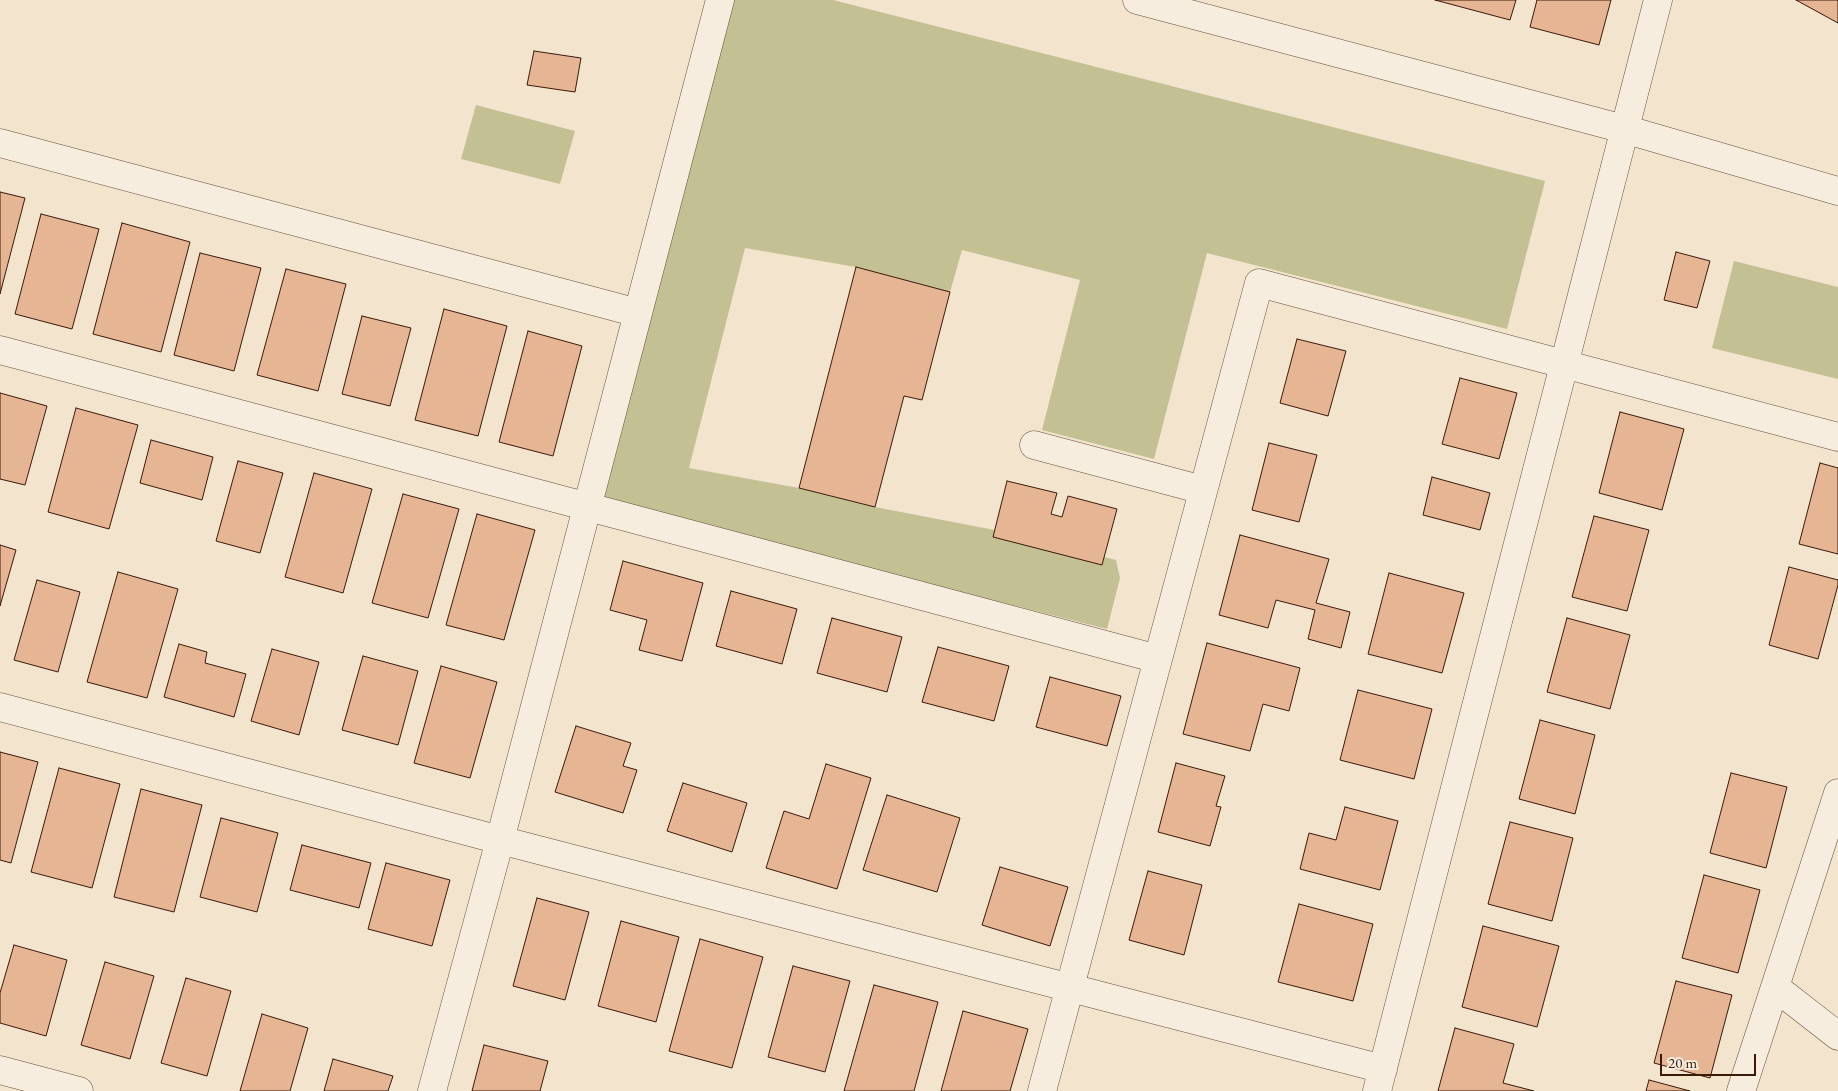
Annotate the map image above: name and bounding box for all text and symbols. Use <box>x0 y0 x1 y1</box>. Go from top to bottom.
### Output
scale bar <box>1663 1044 1759 1076</box>
text: 20 m <box>1668 1053 1697 1072</box>

